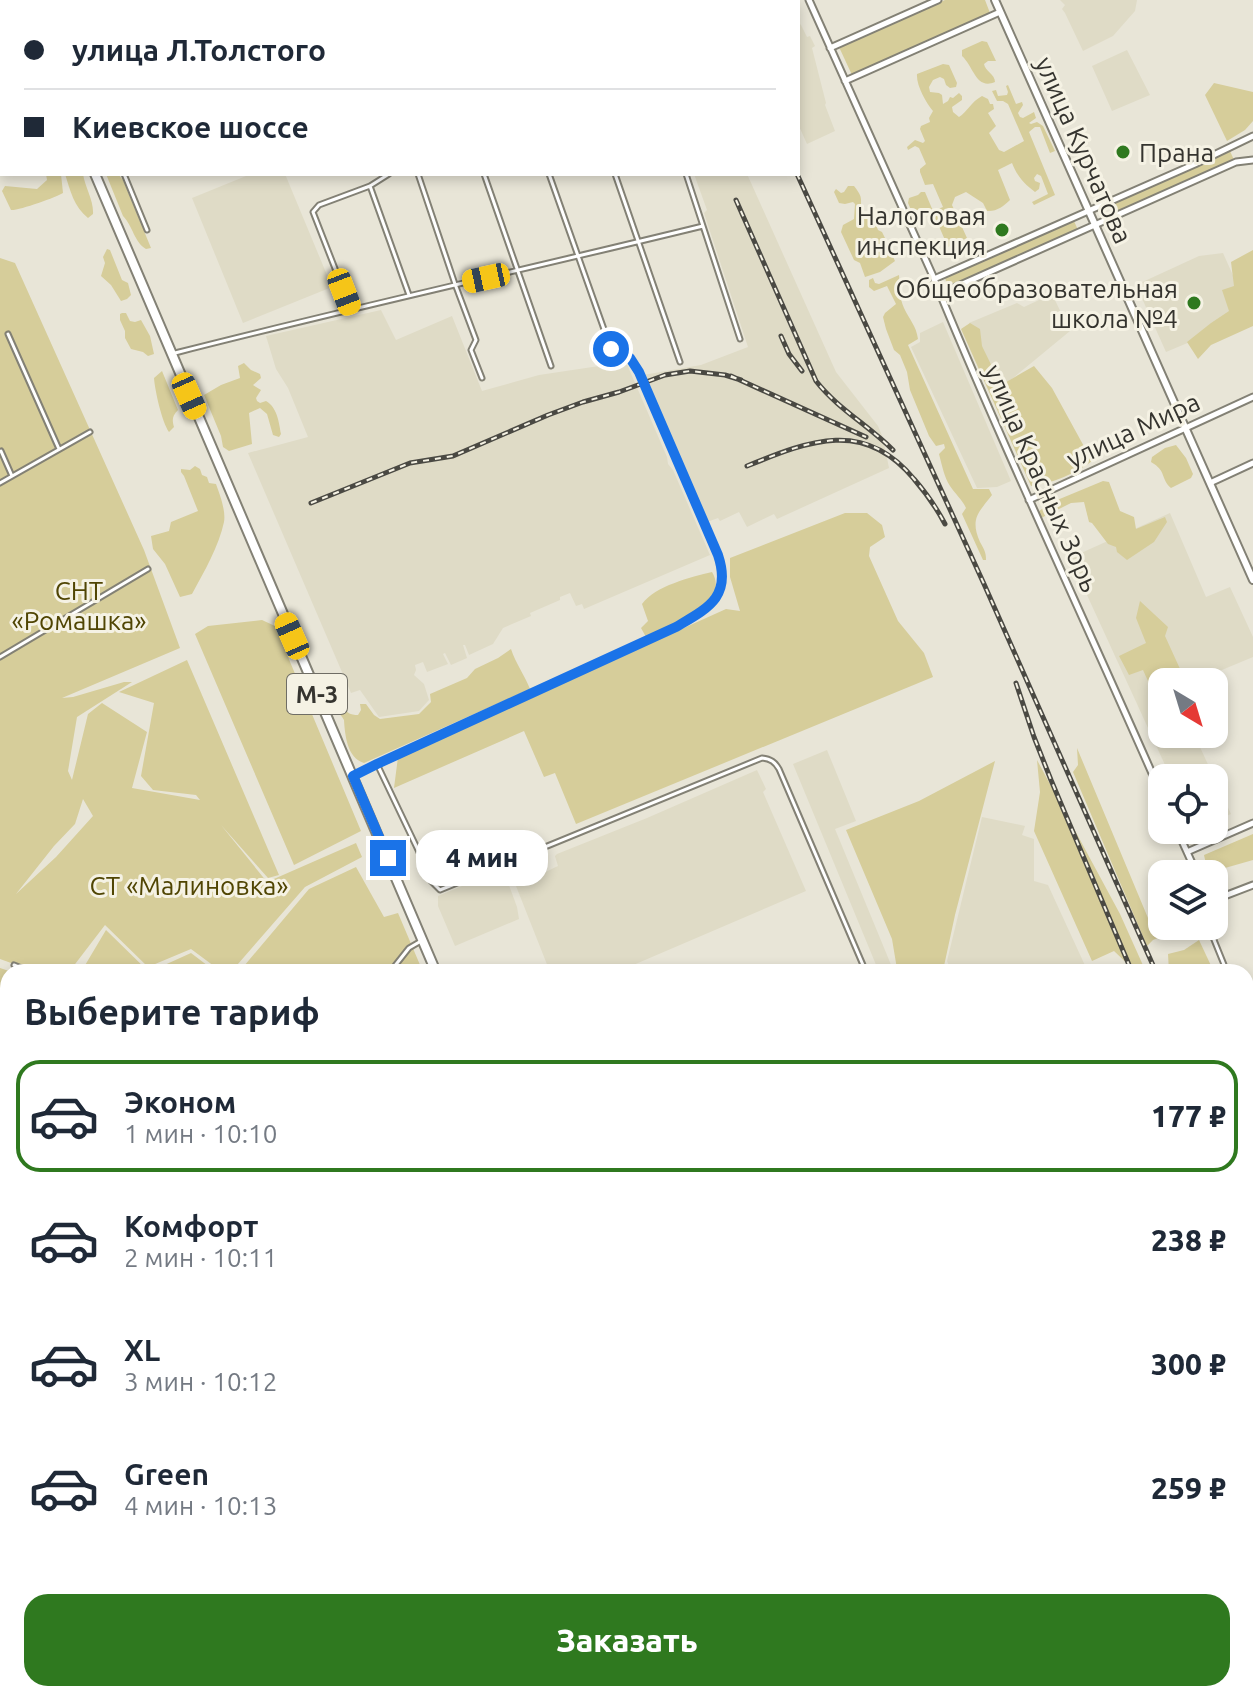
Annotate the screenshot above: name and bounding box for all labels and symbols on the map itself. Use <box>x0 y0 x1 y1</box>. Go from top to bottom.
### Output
street label: улица Курчатова <box>1030 52 1138 248</box>
place label: Прана <box>1139 138 1214 167</box>
marker: Прана <box>1114 143 1132 161</box>
place label: Налоговая инспекция <box>856 201 986 260</box>
marker: Налоговая инспекция <box>993 221 1011 239</box>
car <box>460 261 512 295</box>
car <box>324 265 364 319</box>
place label: Общеобразовательная школа №4 <box>895 274 1178 333</box>
marker: Общеобразовательная школа №4 <box>1185 294 1203 312</box>
route start <box>593 331 629 367</box>
street label: улица Красных Зорь <box>979 360 1105 596</box>
car <box>168 369 210 423</box>
street label: улица Мира <box>1062 386 1204 474</box>
park label: СНТ «Ромашка» <box>12 576 146 635</box>
car <box>271 609 313 663</box>
north arrow <box>1148 668 1228 748</box>
road number: М-3 <box>287 674 347 714</box>
callout: 4 мин <box>416 830 548 886</box>
route end <box>370 840 406 876</box>
park label: СТ «Малиновка» <box>89 871 289 900</box>

